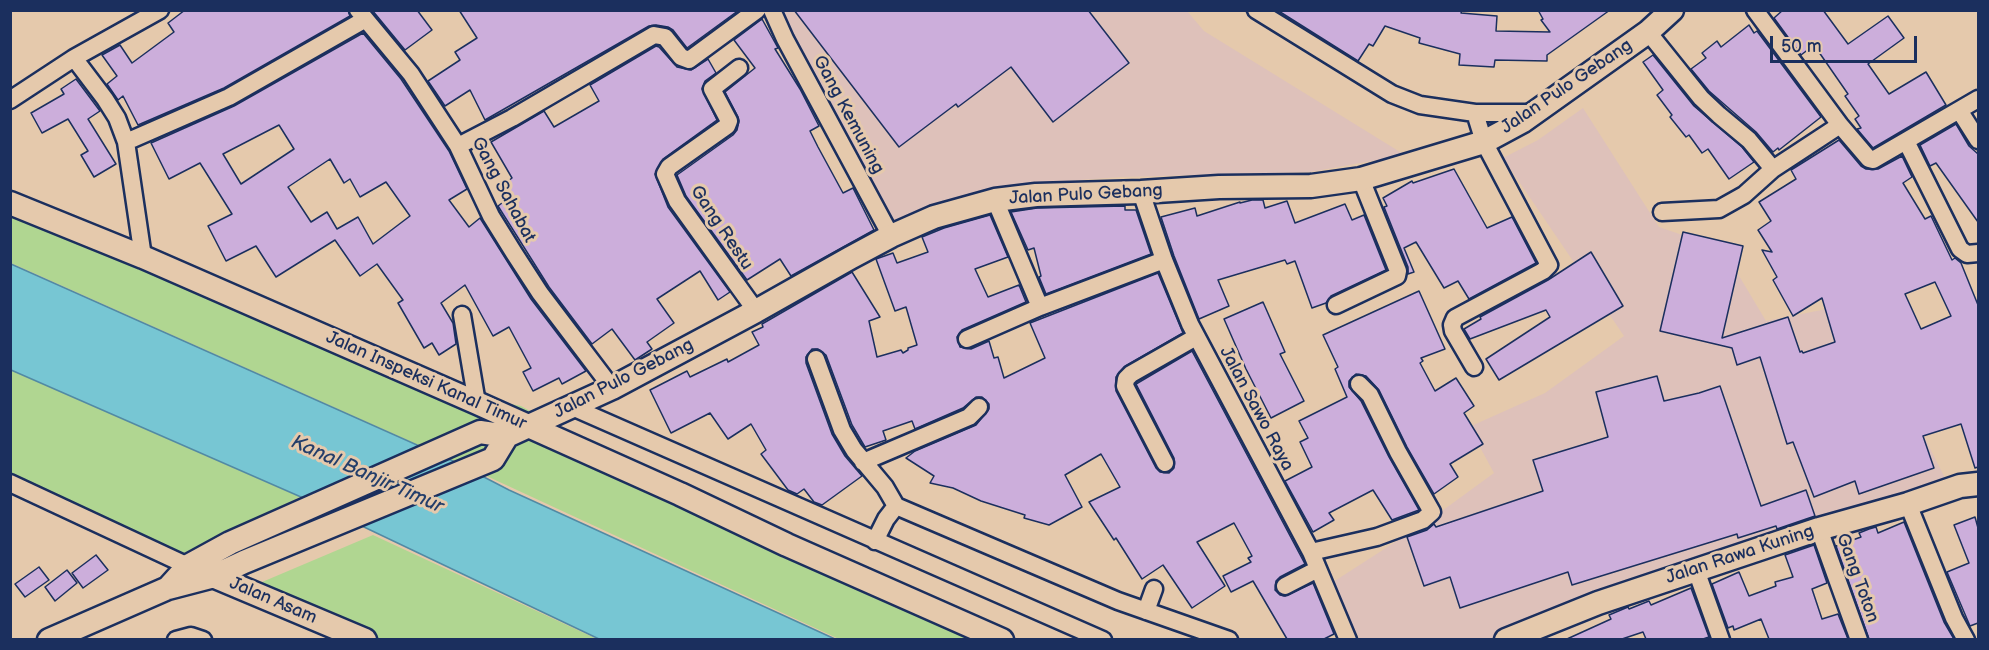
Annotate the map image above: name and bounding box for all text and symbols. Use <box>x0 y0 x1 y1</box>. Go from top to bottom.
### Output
scale bar <box>1773 24 1920 62</box>
street label: Jalan Pulo Gebang <box>1497 35 1637 139</box>
text: 50 m <box>1781 36 1822 57</box>
street label: Gang Kemuning <box>808 52 888 178</box>
street label: Gang Sahabat <box>466 134 540 246</box>
street label: Jalan Pulo Gebang <box>1009 180 1163 210</box>
street label: Gang Restu <box>685 182 757 274</box>
street label: Jalan Inspeksi Kanal Timur <box>322 327 530 435</box>
street label: Jalan Pulo Gebang <box>551 334 697 424</box>
street label: Jalan Sawo Raya <box>1214 343 1298 475</box>
water label: Kanal Banjir Timur <box>287 431 447 519</box>
street label: Jalan Rawa Kuning <box>1663 521 1817 589</box>
street label: Gang Toton <box>1831 530 1883 626</box>
street label: Jalan Asam <box>226 573 320 629</box>

